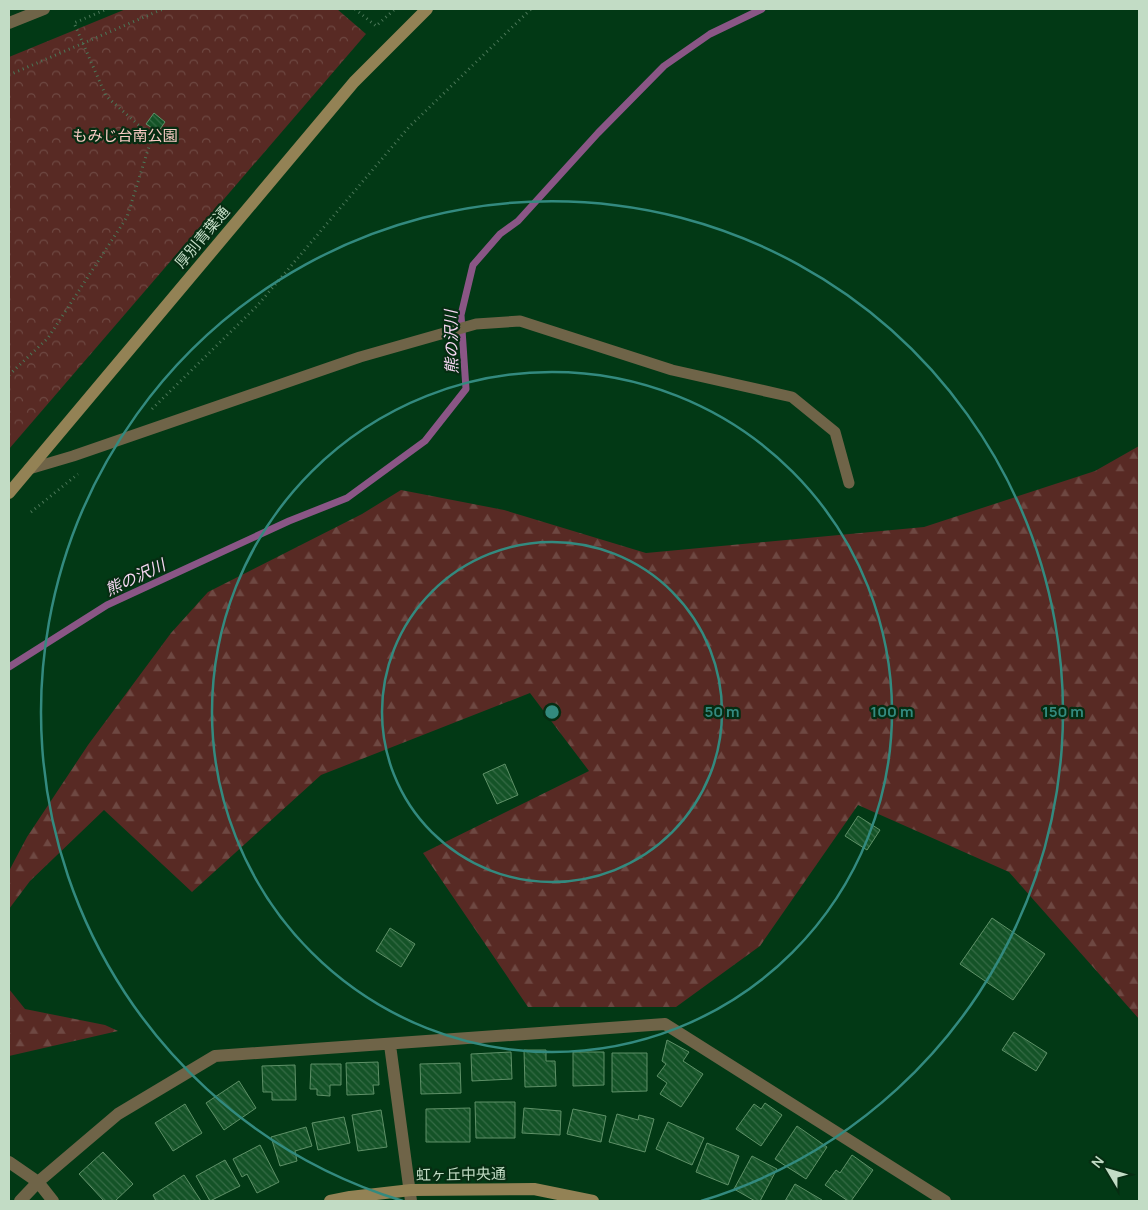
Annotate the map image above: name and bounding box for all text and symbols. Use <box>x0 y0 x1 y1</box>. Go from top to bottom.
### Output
park label: もみじ台南公園 <box>72 125 178 146</box>
street label: 厚別青葉通 <box>170 202 234 272</box>
water label: 熊の沢川 <box>439 308 463 374</box>
water label: 熊の沢川 <box>101 553 170 600</box>
text: 50 m <box>704 701 740 722</box>
text: 100 m <box>871 701 913 722</box>
text: 150 m <box>1042 701 1084 722</box>
centre of rings <box>543 703 561 721</box>
north arrow <box>1083 1145 1133 1195</box>
text: N <box>1087 1152 1108 1172</box>
street label: 虹ヶ丘中央通 <box>416 1163 506 1185</box>

